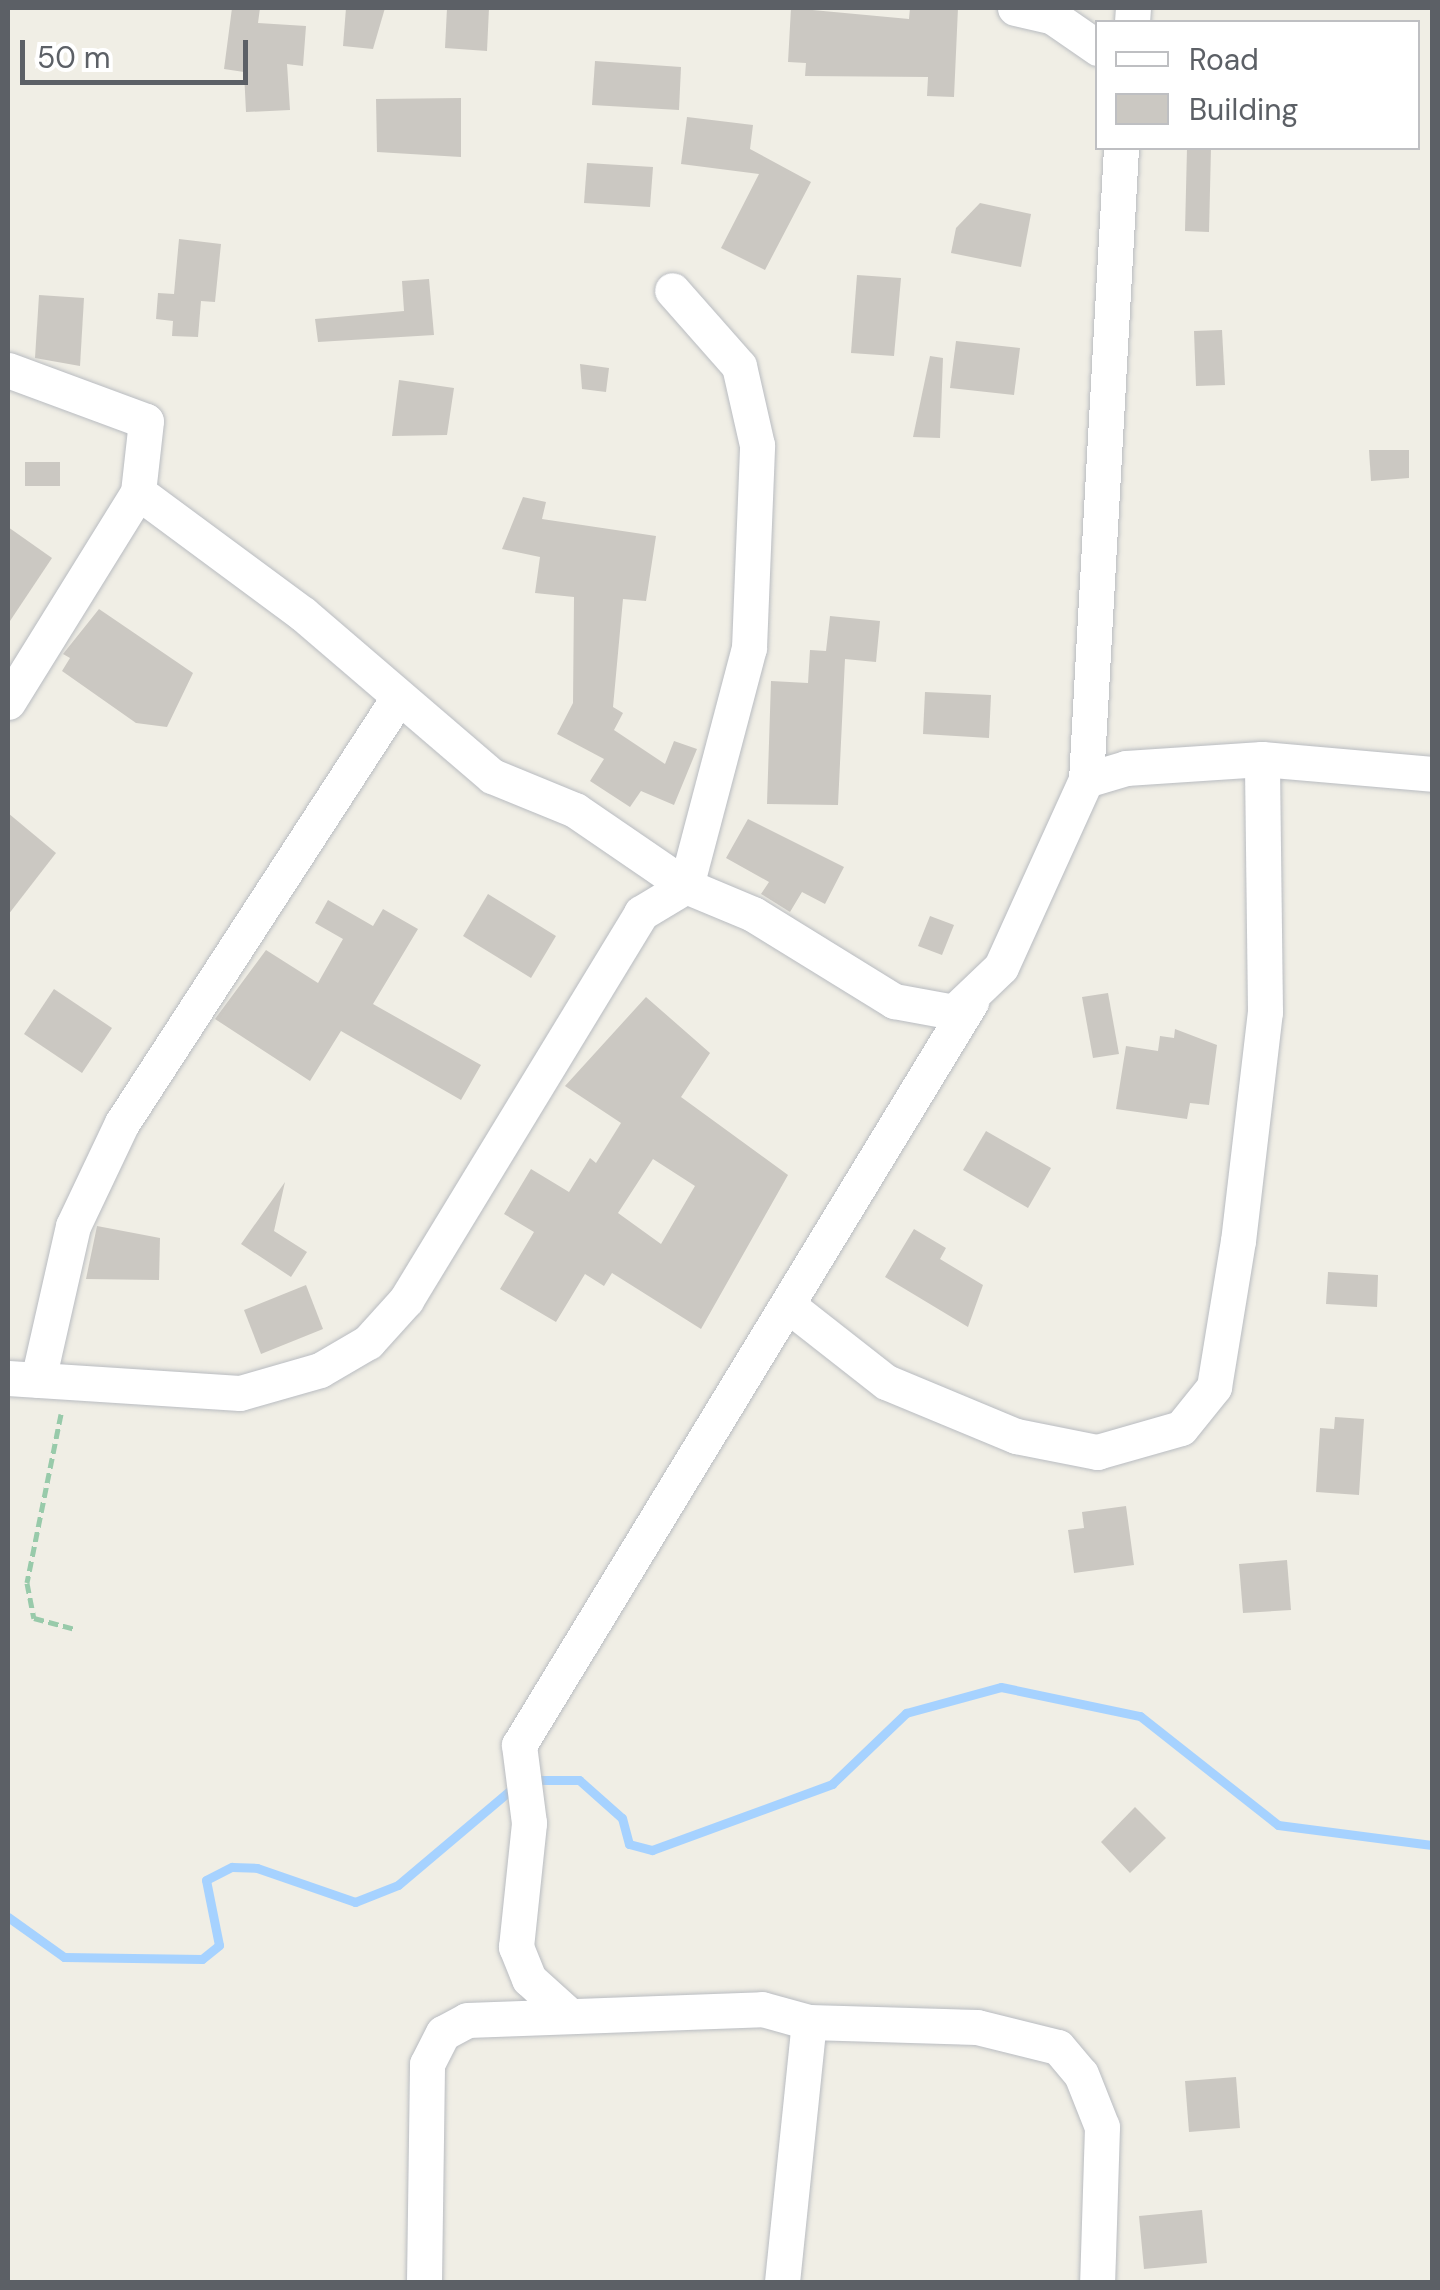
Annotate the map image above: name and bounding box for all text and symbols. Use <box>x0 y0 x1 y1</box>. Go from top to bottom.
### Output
scale bar <box>25 20 252 82</box>
legend <box>1095 20 1420 150</box>
text: 50 m <box>37 38 111 77</box>
text: Road <box>1189 40 1259 79</box>
text: Building <box>1189 90 1298 129</box>

